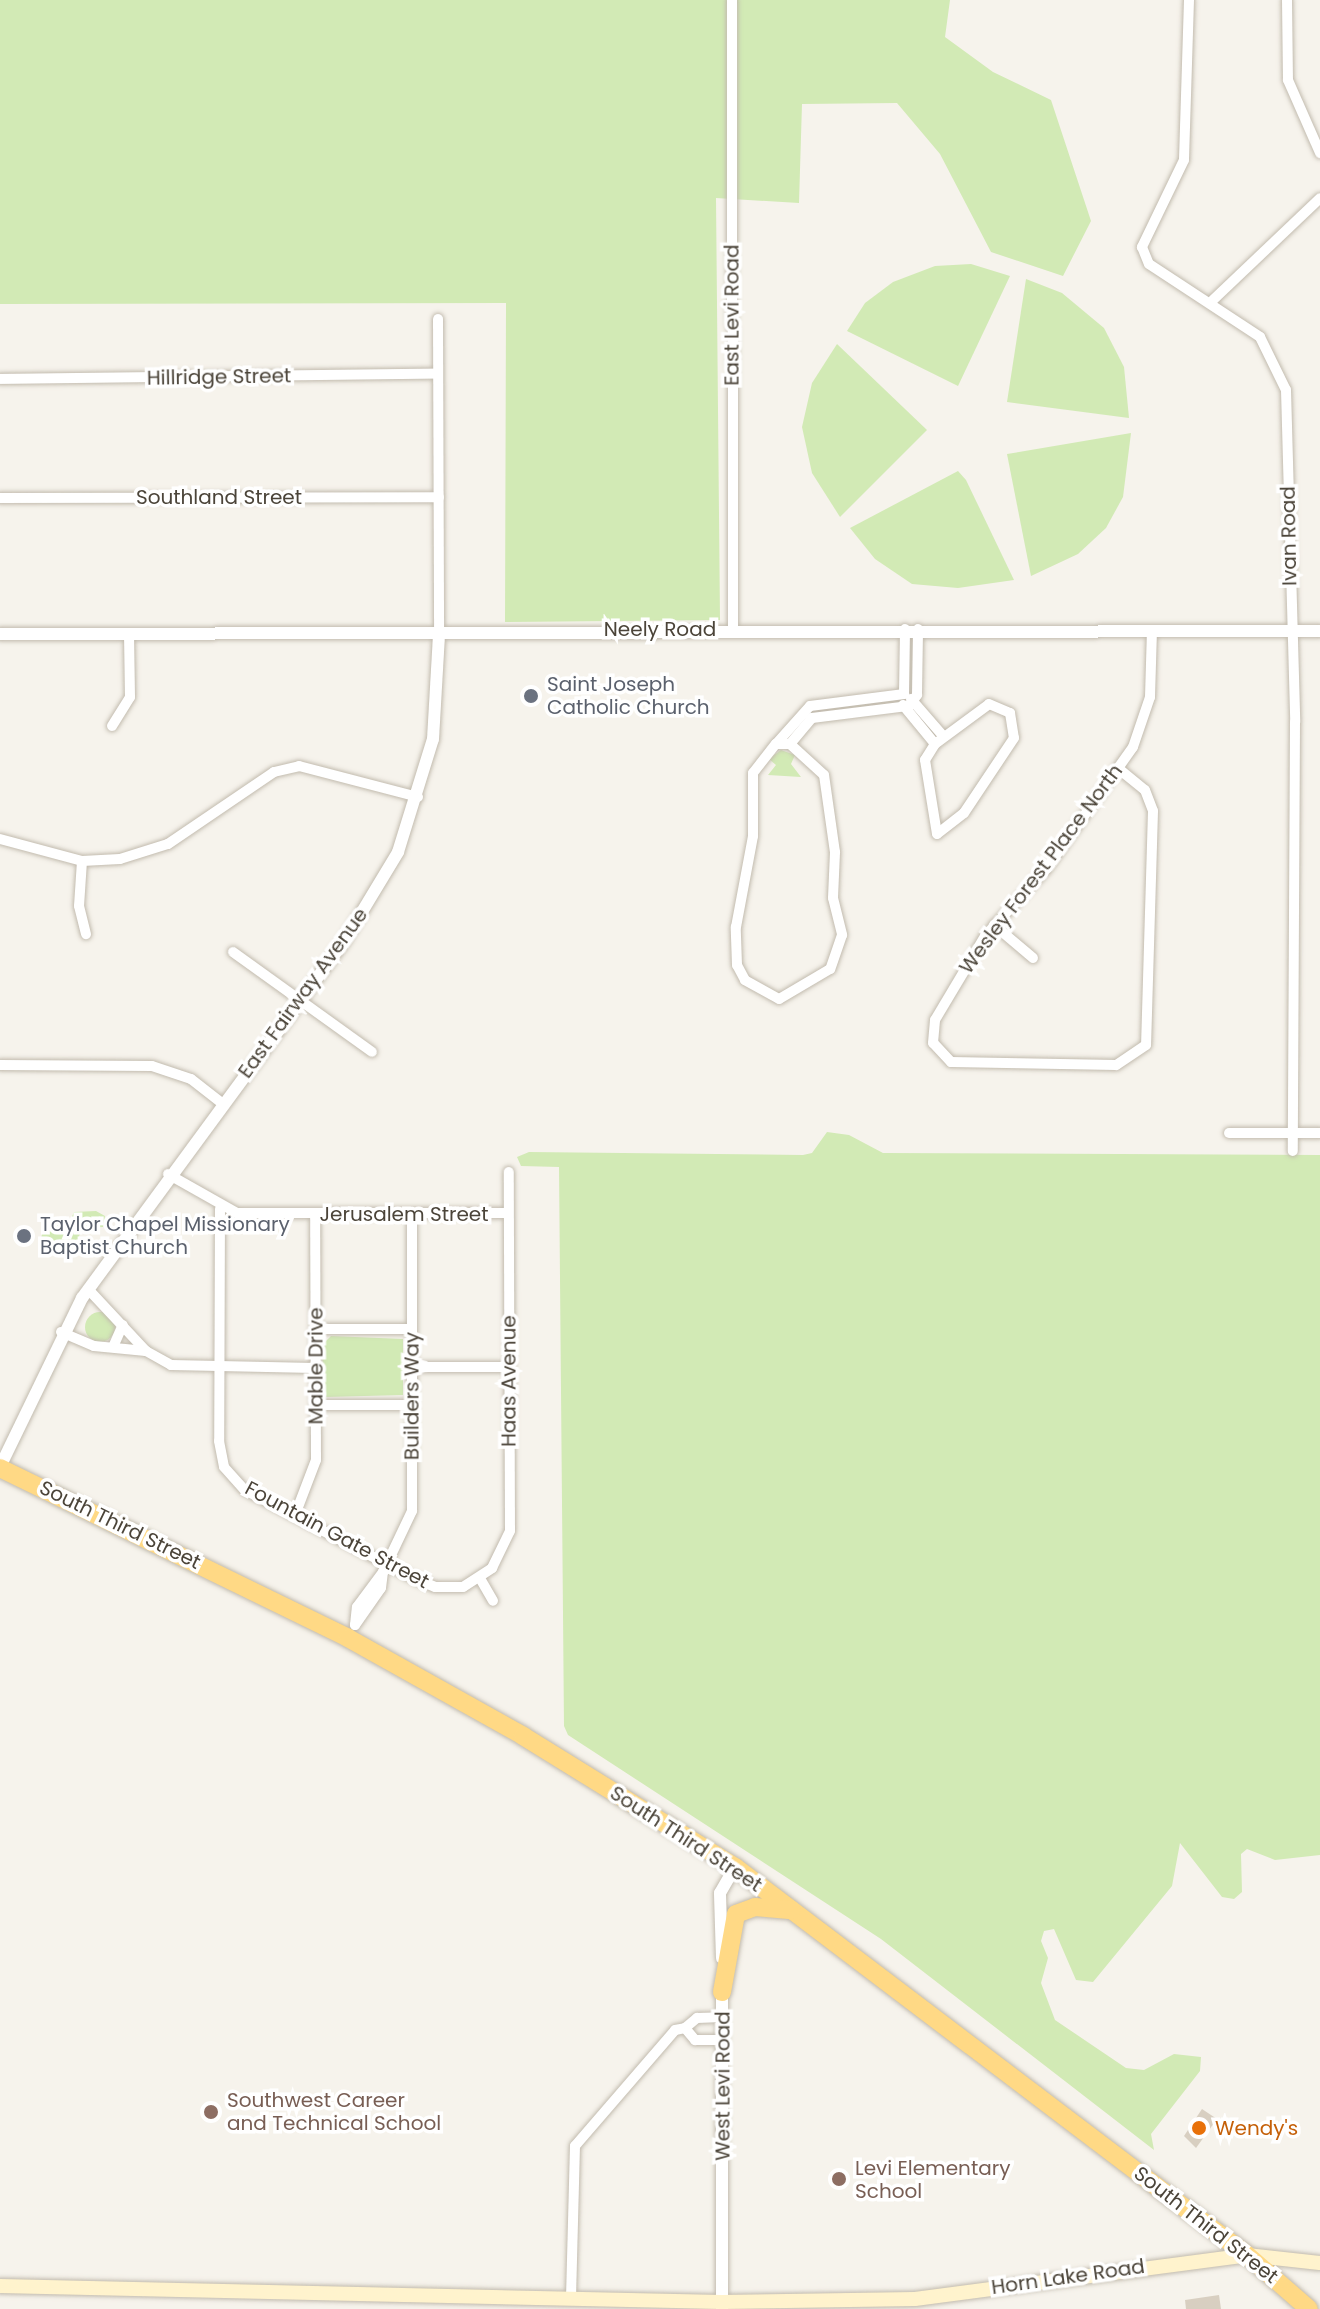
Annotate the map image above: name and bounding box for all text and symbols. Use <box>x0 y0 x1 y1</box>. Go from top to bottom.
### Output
street label: East Levi Road <box>720 244 744 386</box>
street label: Hillridge Street <box>147 364 291 390</box>
street label: Southland Street <box>136 485 302 509</box>
street label: Ivan Road <box>1276 486 1302 586</box>
street label: Neely Road <box>604 617 716 641</box>
place label: Saint Joseph Catholic Church <box>547 672 710 719</box>
marker: Saint Joseph Catholic Church <box>522 687 540 705</box>
street label: Wesley Forest Place North <box>954 759 1128 979</box>
street label: East Fairway Avenue <box>233 903 373 1083</box>
street label: Jerusalem Street <box>319 1202 489 1226</box>
place label: Taylor Chapel Missionary Baptist Church <box>40 1212 290 1259</box>
marker: Taylor Chapel Missionary Baptist Church <box>15 1227 33 1245</box>
street label: Mable Drive <box>304 1307 328 1425</box>
street label: Haas Avenue <box>497 1315 521 1447</box>
street label: Builders Way <box>400 1332 424 1460</box>
street label: South Third Street <box>36 1476 204 1574</box>
street label: Fountain Gate Street <box>241 1476 433 1594</box>
street label: South Third Street <box>606 1781 766 1897</box>
street label: West Levi Road <box>711 2011 735 2161</box>
place label: Southwest Career and Technical School <box>227 2088 441 2135</box>
marker: Southwest Career and Technical School <box>202 2103 220 2121</box>
place label: Wendy's <box>1215 2116 1298 2140</box>
marker: Wendy's <box>1190 2119 1208 2137</box>
place label: Levi Elementary School <box>855 2156 1010 2203</box>
street label: South Third Street <box>1129 2161 1283 2289</box>
marker: Levi Elementary School <box>830 2170 848 2188</box>
street label: Horn Lake Road <box>990 2254 1146 2300</box>

